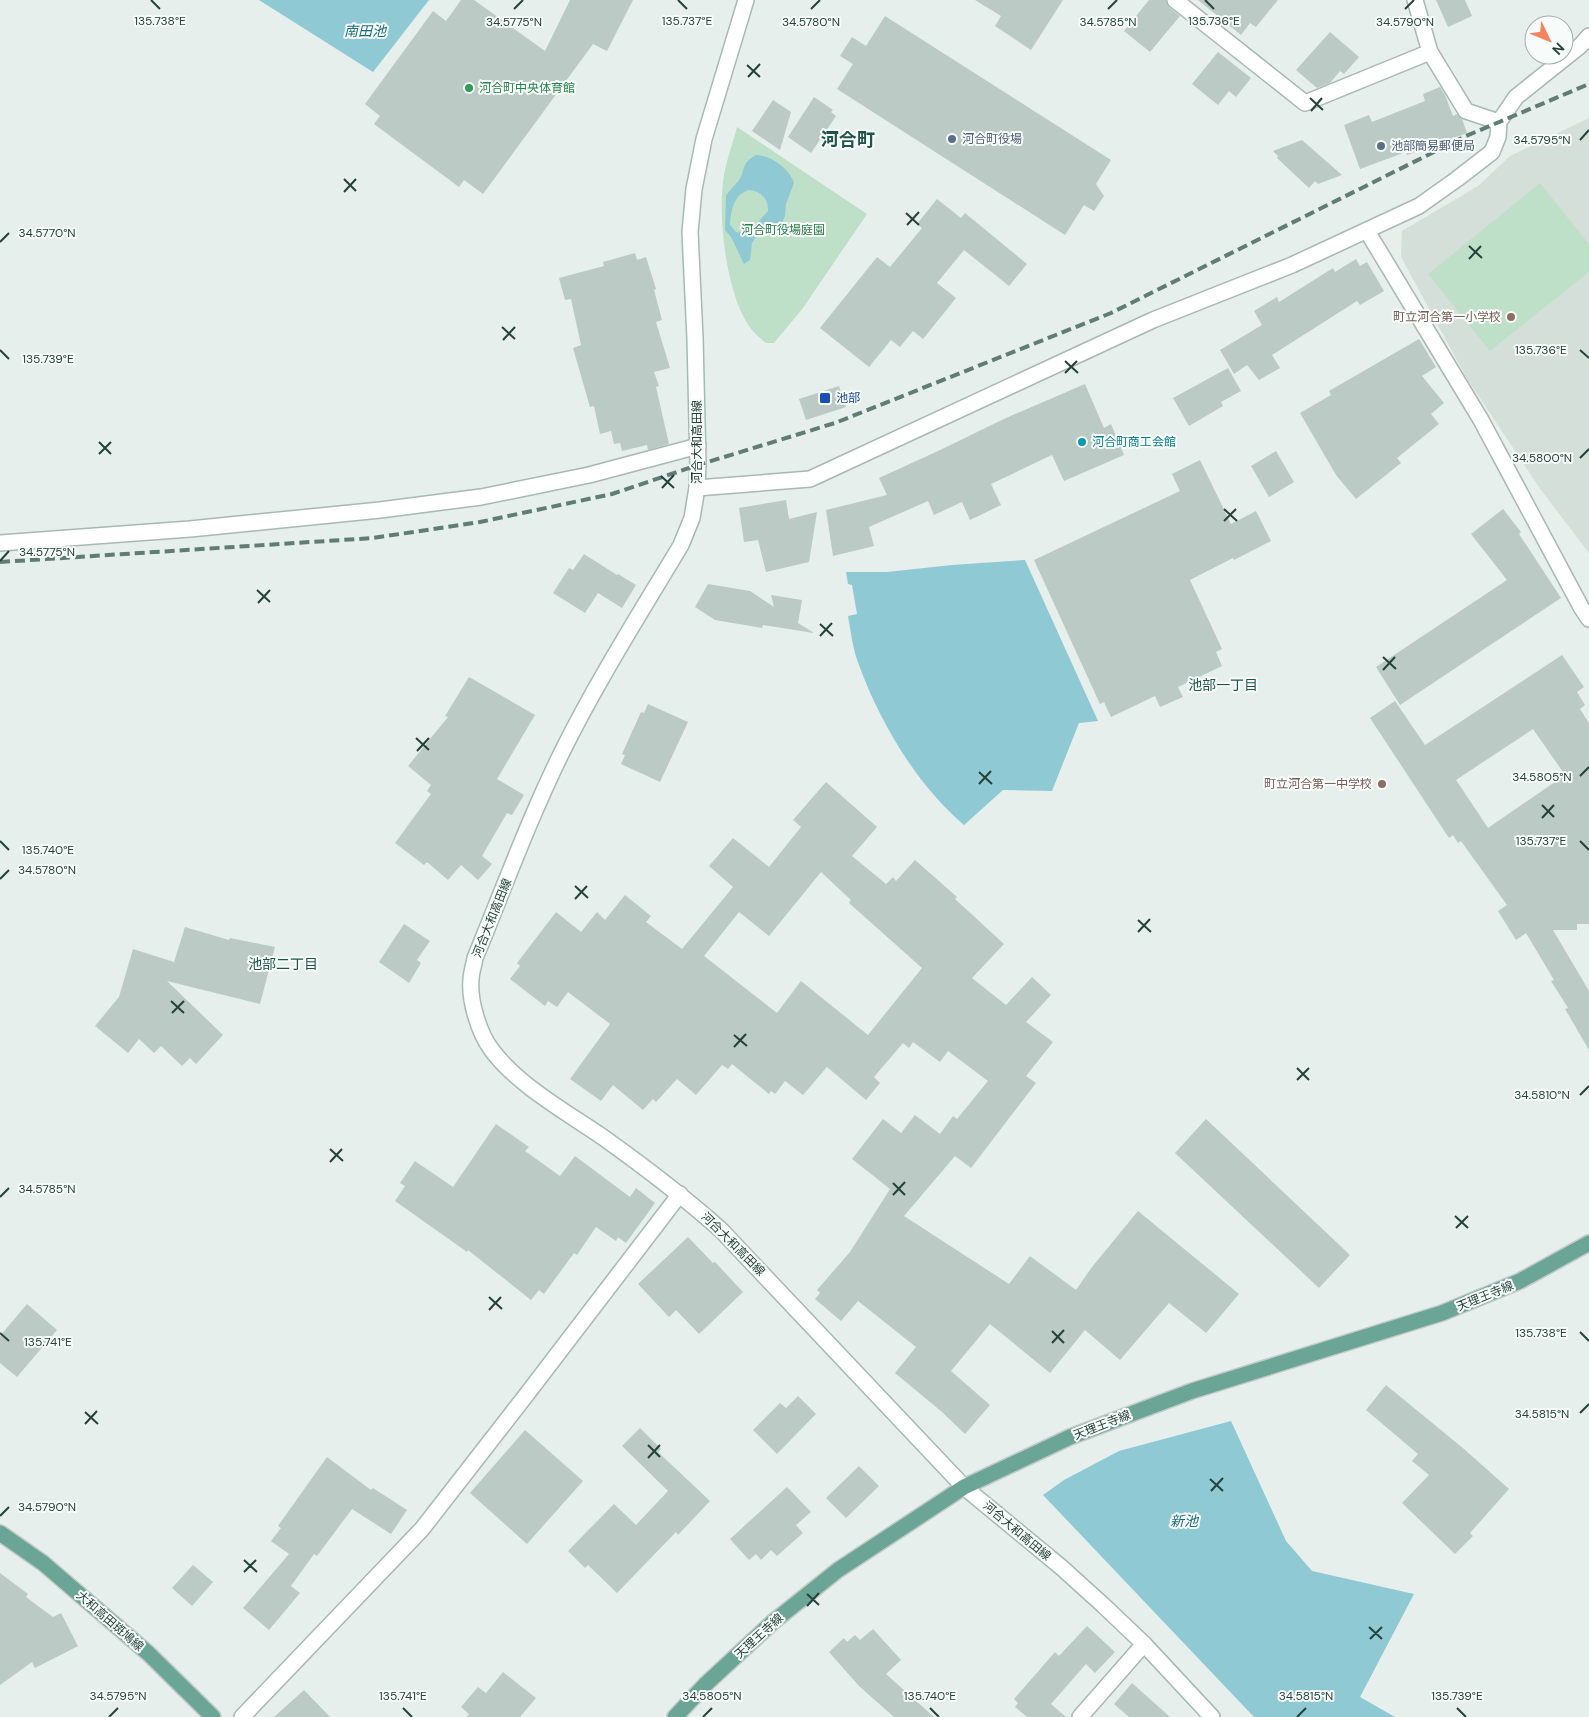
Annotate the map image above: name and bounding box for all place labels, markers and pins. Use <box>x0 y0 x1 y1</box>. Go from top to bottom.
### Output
place label: 河合町中央体育館 <box>479 80 575 96</box>
marker: 河合町中央体育館 <box>463 82 475 94</box>
place label: 河合町役場 <box>962 131 1022 147</box>
marker: 河合町役場 <box>946 133 958 145</box>
place label: 池部簡易郵便局 <box>1391 138 1475 154</box>
marker: 池部簡易郵便局 <box>1375 140 1387 152</box>
place label: 町立河合第一小学校 <box>1393 309 1501 325</box>
marker: 町立河合第一小学校 <box>1505 311 1517 323</box>
place label: 池部 <box>836 390 860 406</box>
marker: 池部 <box>818 391 832 405</box>
place label: 河合町商工会館 <box>1092 434 1176 450</box>
marker: 河合町商工会館 <box>1076 436 1088 448</box>
place label: 町立河合第一中学校 <box>1264 776 1372 792</box>
marker: 町立河合第一中学校 <box>1376 778 1388 790</box>

